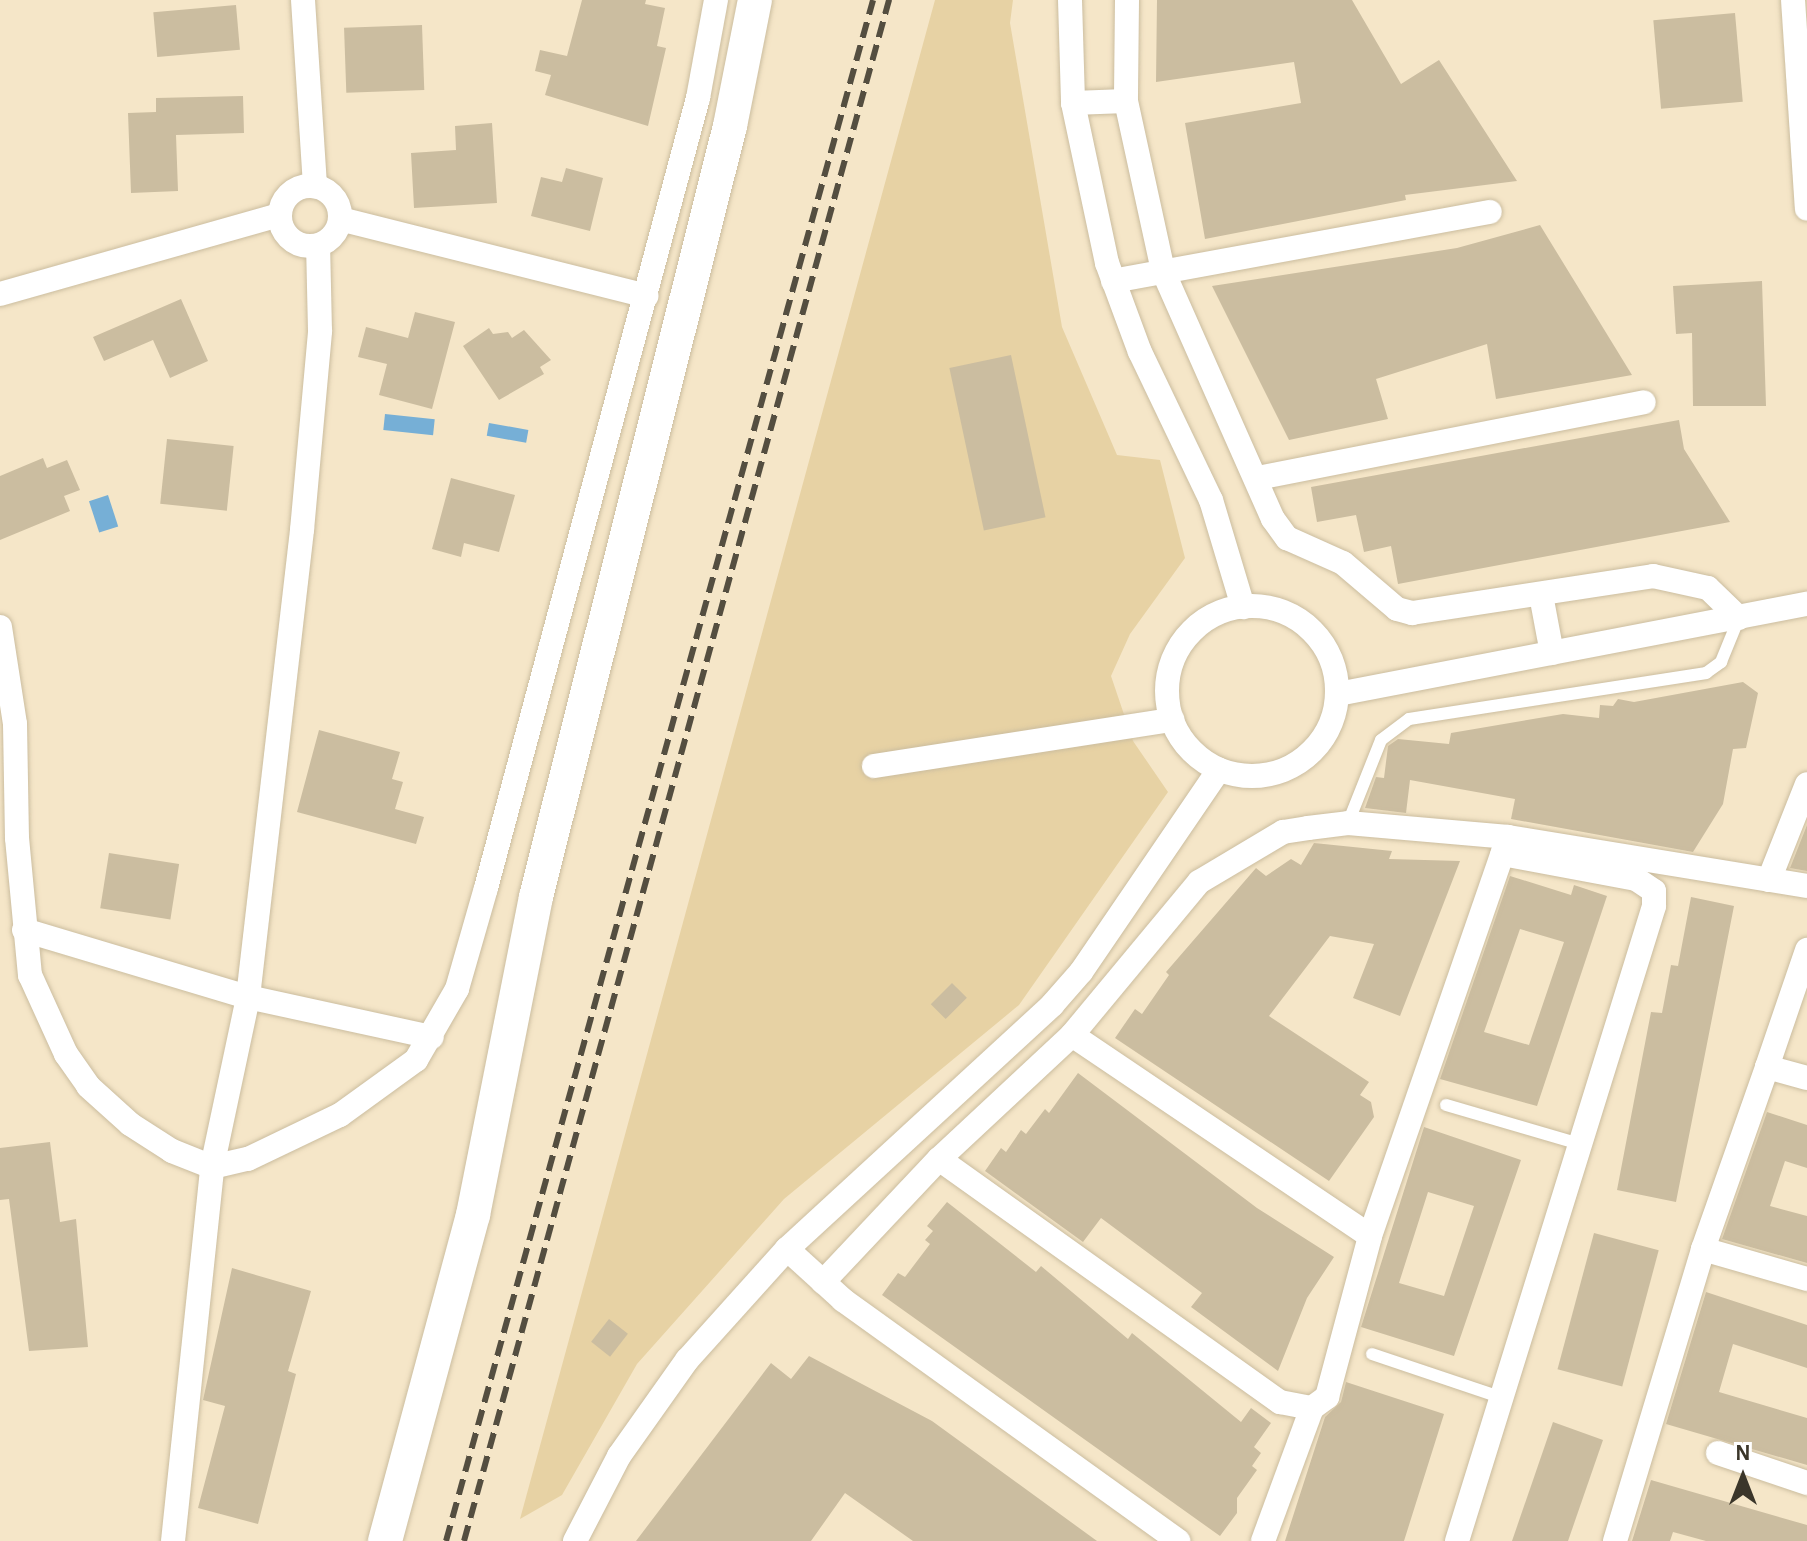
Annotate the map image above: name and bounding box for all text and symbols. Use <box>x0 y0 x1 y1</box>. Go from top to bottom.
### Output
north arrow <box>1703 1437 1783 1517</box>
text: N <box>1735 1442 1751 1464</box>

